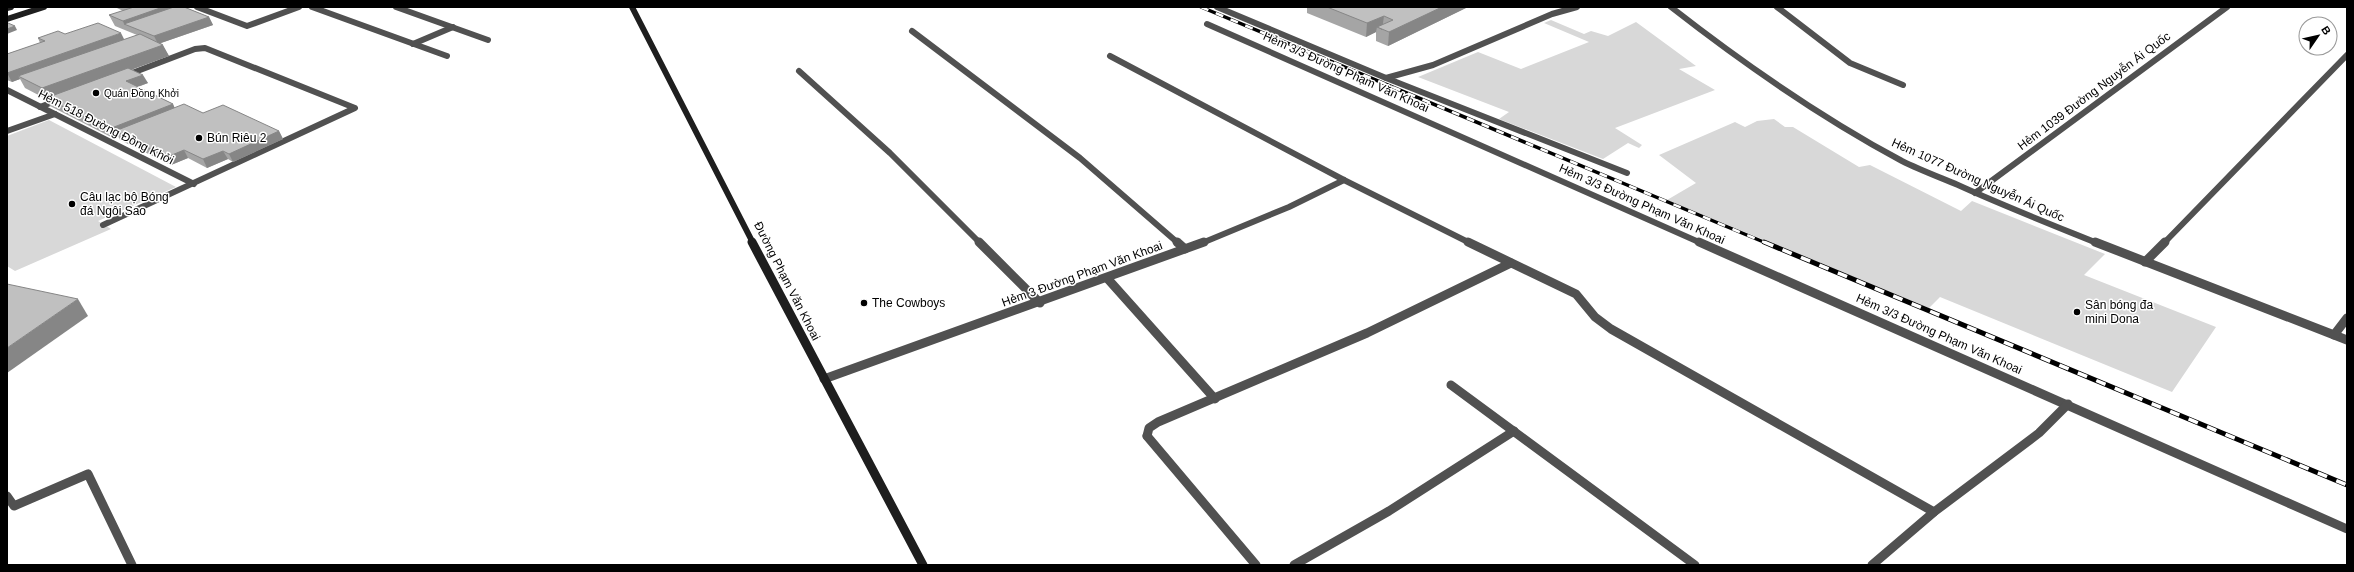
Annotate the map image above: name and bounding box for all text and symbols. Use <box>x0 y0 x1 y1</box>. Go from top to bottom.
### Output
north arrow <box>2298 16 2338 56</box>
text: B <box>2319 24 2334 37</box>
street label: Hẻm 1039 Đường Nguyễn Ái Quốc <box>2014 28 2173 153</box>
street label: Hẻm 3/3 Đường Phạm Văn Khoai <box>1261 29 1431 115</box>
street label: Hẻm 518 Đường Đồng Khởi <box>36 87 176 167</box>
marker: Quán Đồng Khởi <box>91 88 101 98</box>
place label: Quán Đồng Khởi <box>104 88 179 99</box>
place label: Bún Riêu 2 <box>207 131 267 145</box>
marker: Bún Riêu 2 <box>194 133 204 143</box>
street label: Hẻm 1077 Đường Nguyễn Ái Quốc <box>1890 135 2067 224</box>
street label: Hẻm 3/3 Đường Phạm Văn Khoai <box>1557 161 1727 247</box>
place label: Câu lạc bộ Bóng đá Ngôi Sao <box>80 190 169 218</box>
marker: Câu lạc bộ Bóng đá Ngôi Sao <box>67 199 77 209</box>
street label: Đường Phạm Văn Khoai <box>751 219 823 343</box>
street label: Hẻm 3 Đường Phạm Văn Khoai <box>1000 238 1164 310</box>
street label: Hẻm 3/3 Đường Phạm Văn Khoai <box>1854 291 2024 377</box>
place label: The Cowboys <box>872 296 945 310</box>
marker: The Cowboys <box>859 298 869 308</box>
place label: Sân bóng đa mini Dona <box>2085 298 2153 326</box>
marker: Sân bóng đa mini Dona <box>2072 307 2082 317</box>

